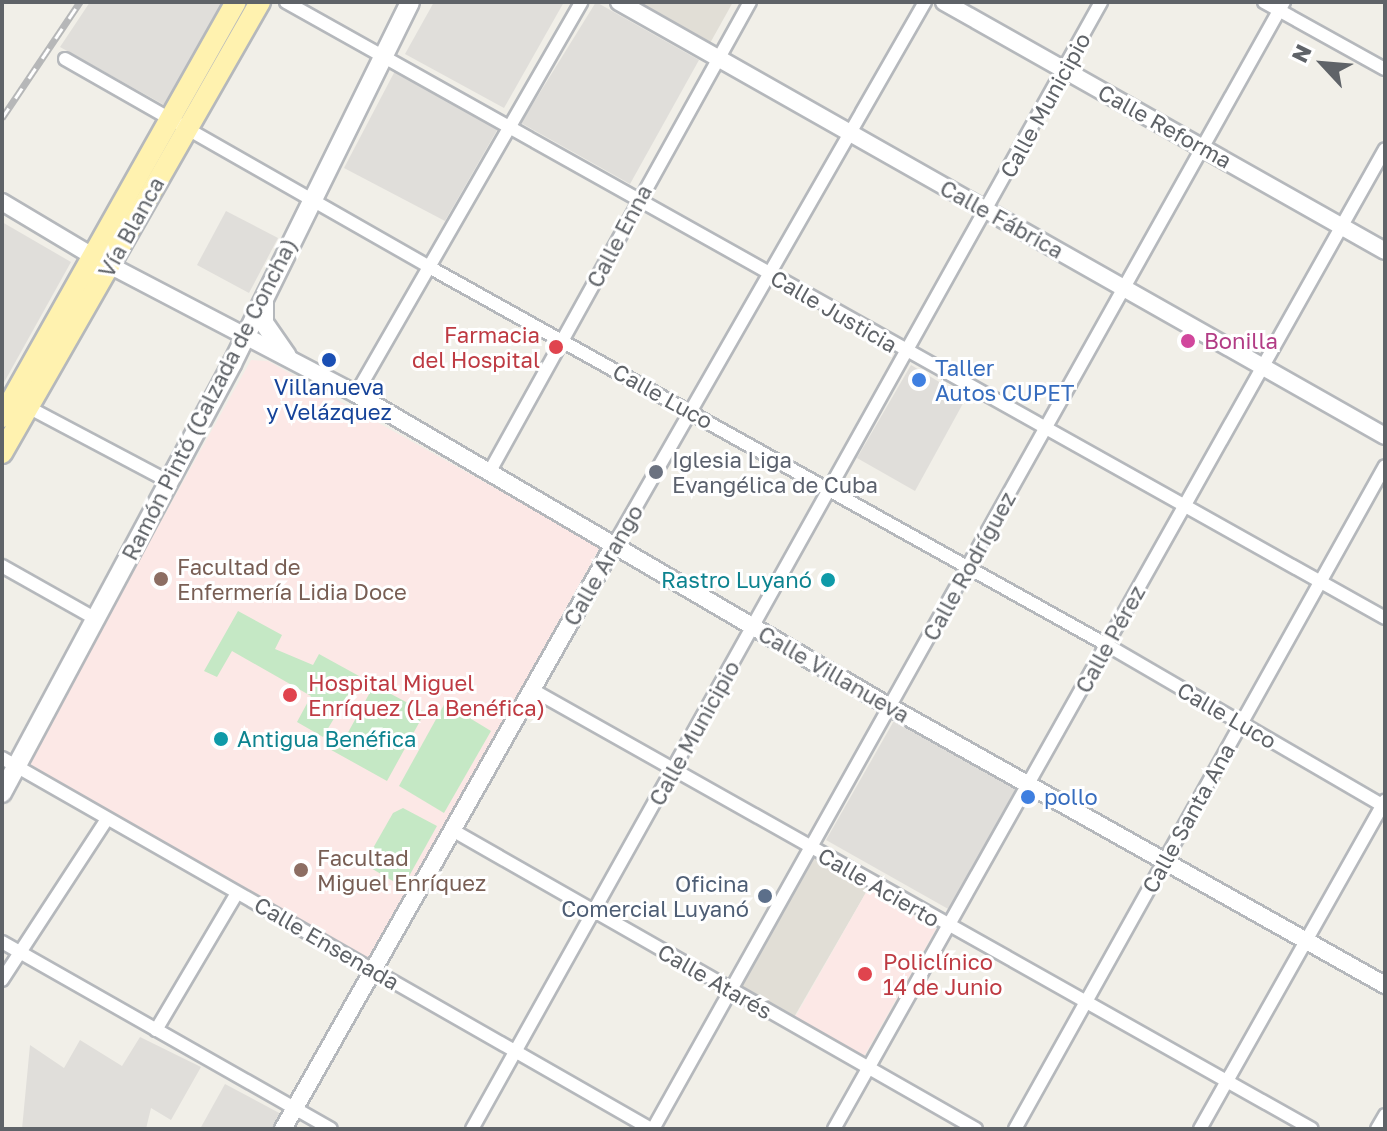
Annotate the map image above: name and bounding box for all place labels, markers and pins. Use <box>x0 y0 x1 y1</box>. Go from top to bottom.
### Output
place label: Farmacia del Hospital <box>412 321 540 372</box>
place label: Bonilla <box>1204 328 1278 354</box>
marker: Bonilla <box>1179 332 1197 350</box>
marker: Farmacia del Hospital <box>547 338 565 356</box>
marker: Villanueva y Velázquez <box>320 351 338 369</box>
place label: Taller Autos CUPET <box>935 354 1074 406</box>
marker: Taller Autos CUPET <box>910 371 928 389</box>
place label: Villanueva y Velázquez <box>266 373 392 424</box>
place label: Iglesia Liga Evangélica de Cuba <box>672 446 878 498</box>
marker: Iglesia Liga Evangélica de Cuba <box>647 463 665 481</box>
place label: Facultad de Enfermería Lidia Doce <box>177 553 407 604</box>
place label: Rastro Luyanó <box>661 567 812 593</box>
marker: Facultad de Enfermería Lidia Doce <box>152 570 170 588</box>
marker: Rastro Luyanó <box>819 571 837 589</box>
place label: Hospital Miguel Enríquez (La Benéfica) <box>308 669 545 720</box>
marker: Hospital Miguel Enríquez (La Benéfica) <box>279 684 301 706</box>
place label: Antigua Benéfica <box>237 726 416 752</box>
marker: Antigua Benéfica <box>212 730 230 748</box>
place label: pollo <box>1044 784 1098 810</box>
marker: pollo <box>1019 788 1037 806</box>
place label: Facultad Miguel Enríquez <box>317 844 486 896</box>
marker: Facultad Miguel Enríquez <box>292 861 310 879</box>
place label: Oficina Comercial Luyanó <box>561 870 749 922</box>
marker: Oficina Comercial Luyanó <box>756 887 774 905</box>
place label: Policlínico 14 de Junio <box>883 948 1003 1000</box>
marker: Policlínico 14 de Junio <box>854 963 876 985</box>

